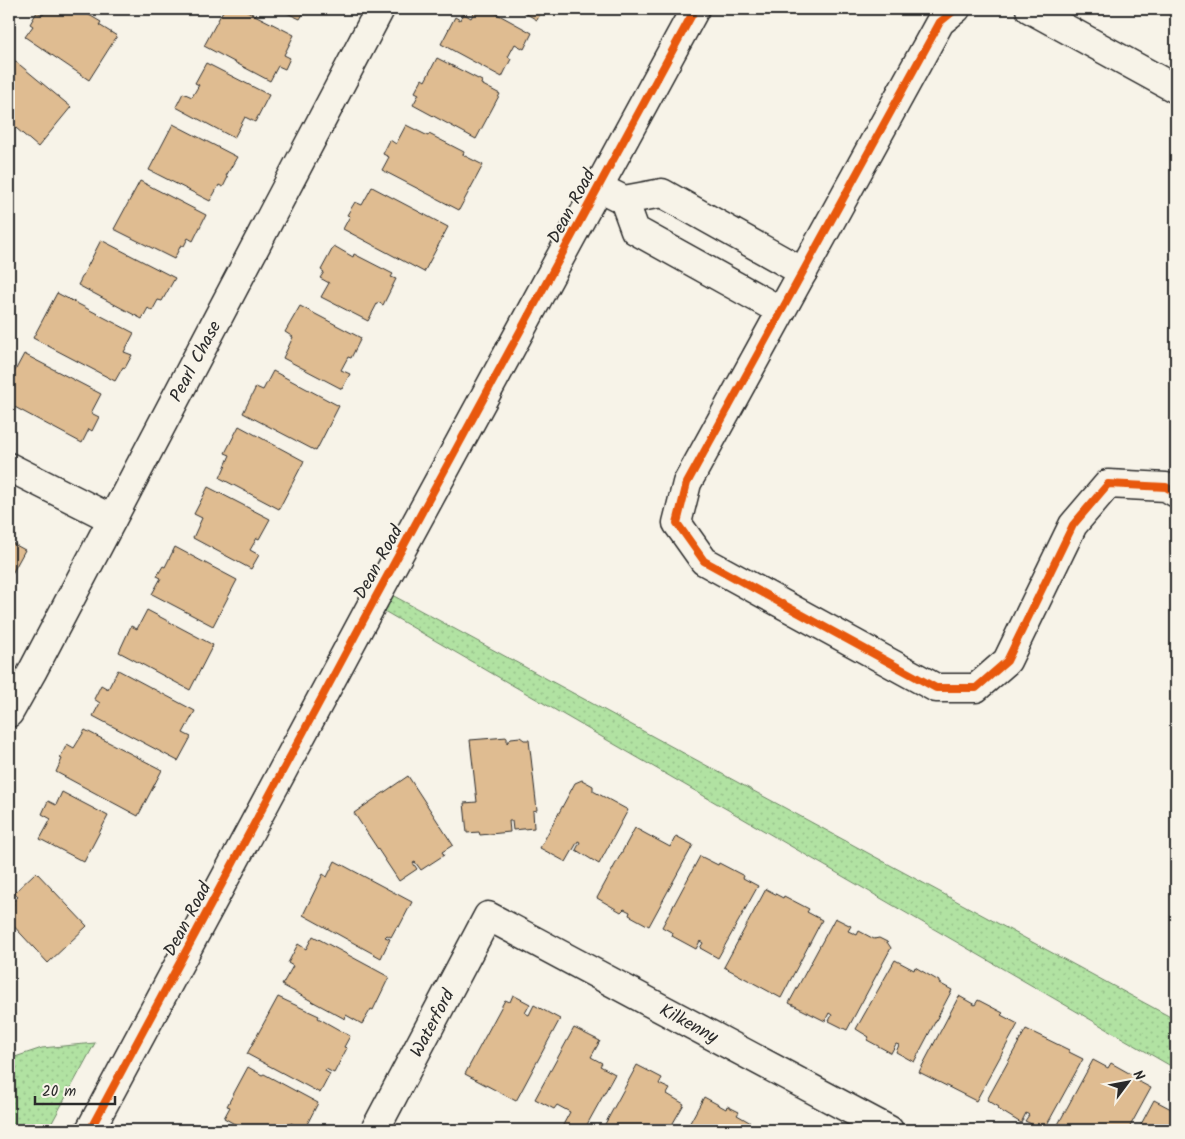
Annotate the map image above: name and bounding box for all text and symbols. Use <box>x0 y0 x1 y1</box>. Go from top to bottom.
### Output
street label: Dean Road <box>540 163 605 249</box>
street label: Pearl Chase <box>163 316 230 408</box>
street label: Dean Road <box>347 519 412 605</box>
street label: Dean Road <box>156 876 221 962</box>
street label: Waterford <box>403 984 464 1063</box>
street label: Kilkenny <box>653 997 724 1052</box>
north arrow <box>1102 1056 1152 1106</box>
text: N <box>1127 1066 1150 1085</box>
scale bar <box>35 1074 115 1106</box>
text: 20 m <box>42 1080 76 1104</box>

